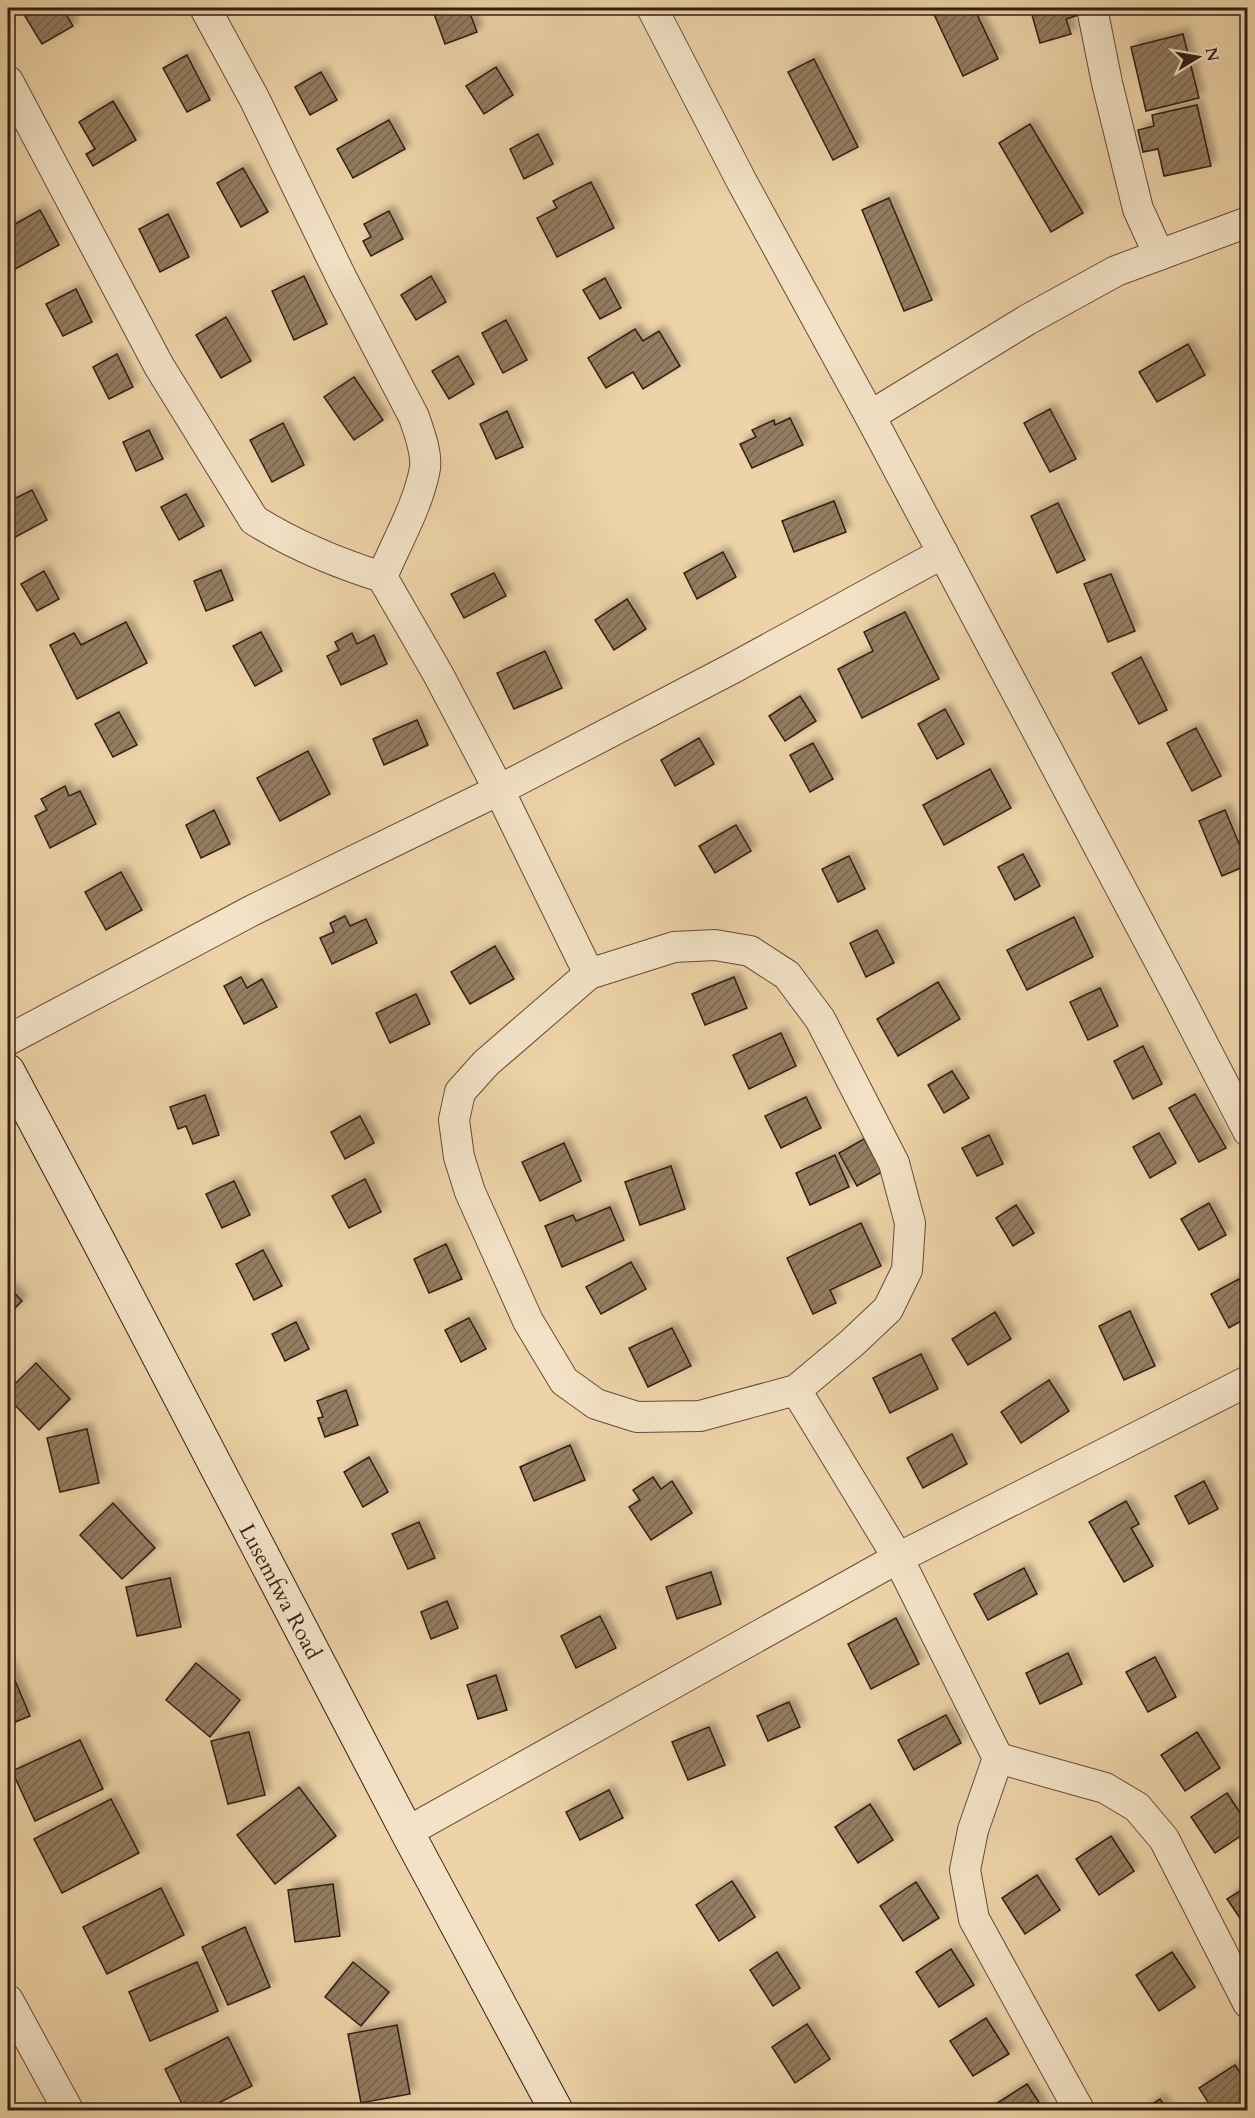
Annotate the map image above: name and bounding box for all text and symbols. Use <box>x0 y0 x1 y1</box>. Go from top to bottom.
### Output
north arrow <box>1168 27 1228 87</box>
text: N <box>1200 45 1224 63</box>
street label: Lusemfwa Road <box>232 1518 329 1665</box>

